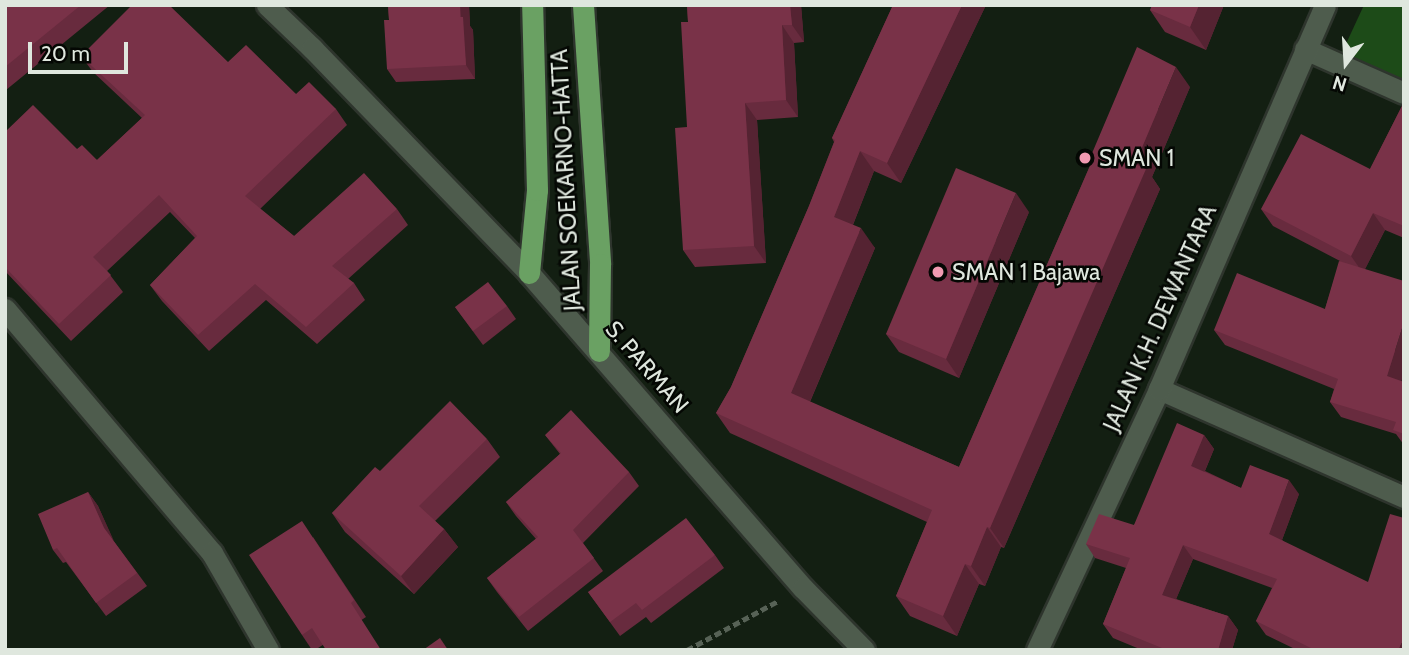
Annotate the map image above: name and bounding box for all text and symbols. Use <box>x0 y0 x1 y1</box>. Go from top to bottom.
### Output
scale bar <box>32 28 131 72</box>
north arrow <box>1311 28 1381 98</box>
text: 20 m <box>41 41 90 66</box>
street label: JALAN SOEKARNO-HATTA <box>545 48 587 312</box>
text: N <box>1330 71 1350 97</box>
place label: SMAN 1 <box>1099 144 1174 172</box>
marker: SMAN 1 <box>1077 150 1093 166</box>
street label: JALAN K.H. DEWANTARA <box>1098 200 1222 436</box>
place label: SMAN 1 Bajawa <box>952 258 1100 286</box>
marker: SMAN 1 Bajawa <box>930 264 946 280</box>
street label: S. PARMAN <box>600 315 694 419</box>

